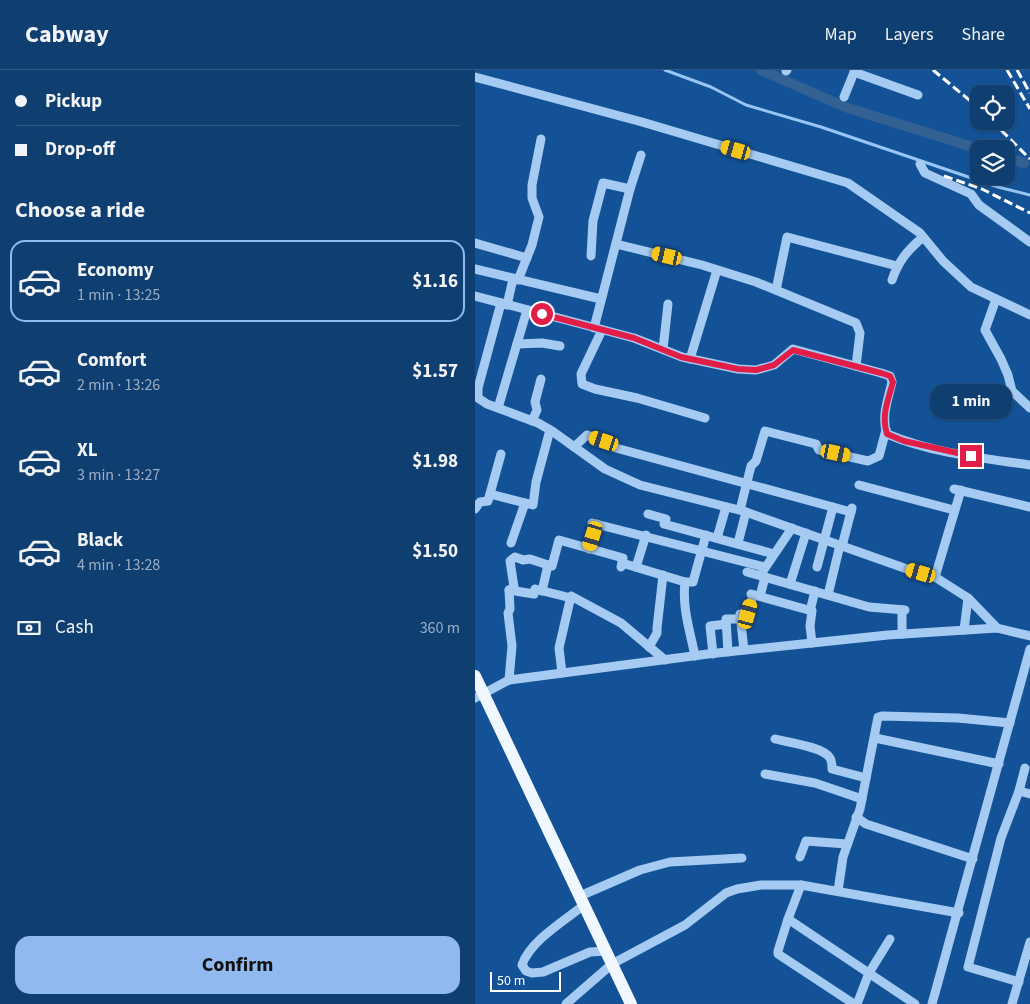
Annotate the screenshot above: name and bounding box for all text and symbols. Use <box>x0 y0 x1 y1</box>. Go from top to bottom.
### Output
text: Cabway <box>25 17 109 52</box>
text: Map <box>825 22 857 47</box>
text: Layers <box>885 22 934 47</box>
text: Share <box>962 22 1005 47</box>
map controls <box>970 85 1015 185</box>
button: locate <box>970 85 1015 130</box>
text: Pickup <box>45 88 102 115</box>
text: Drop-off <box>45 136 115 163</box>
car <box>719 139 752 161</box>
button: layers <box>970 140 1015 185</box>
text: Choose a ride <box>15 194 145 226</box>
car <box>650 245 683 267</box>
text: Economy <box>77 257 154 284</box>
icon: car <box>17 259 62 304</box>
text: $1.16 <box>412 268 458 295</box>
text: 1 min · 13:25 <box>77 284 160 306</box>
route start <box>531 303 553 325</box>
text: Comfort <box>77 347 147 374</box>
icon: car <box>17 349 62 394</box>
text: $1.57 <box>412 358 458 385</box>
text: 2 min · 13:26 <box>77 374 160 396</box>
callout: 1 min <box>930 384 1012 418</box>
text: 1 min <box>952 390 990 412</box>
car <box>587 429 620 453</box>
text: XL <box>77 437 98 464</box>
icon: car <box>17 439 62 484</box>
car <box>819 443 852 463</box>
route end <box>960 445 982 467</box>
text: $1.98 <box>412 448 458 475</box>
text: 3 min · 13:27 <box>77 464 160 486</box>
car <box>581 519 604 553</box>
text: Black <box>77 527 123 554</box>
icon: car <box>17 529 62 574</box>
text: $1.50 <box>412 538 458 565</box>
text: 4 min · 13:28 <box>77 554 160 576</box>
car <box>904 562 937 584</box>
car <box>736 598 759 630</box>
icon: cash <box>15 614 43 642</box>
text: Cash <box>55 614 94 641</box>
text: 360 m <box>420 617 460 639</box>
button: Confirm <box>15 936 460 994</box>
scale bar <box>490 969 561 992</box>
text: 50 m <box>497 971 525 991</box>

